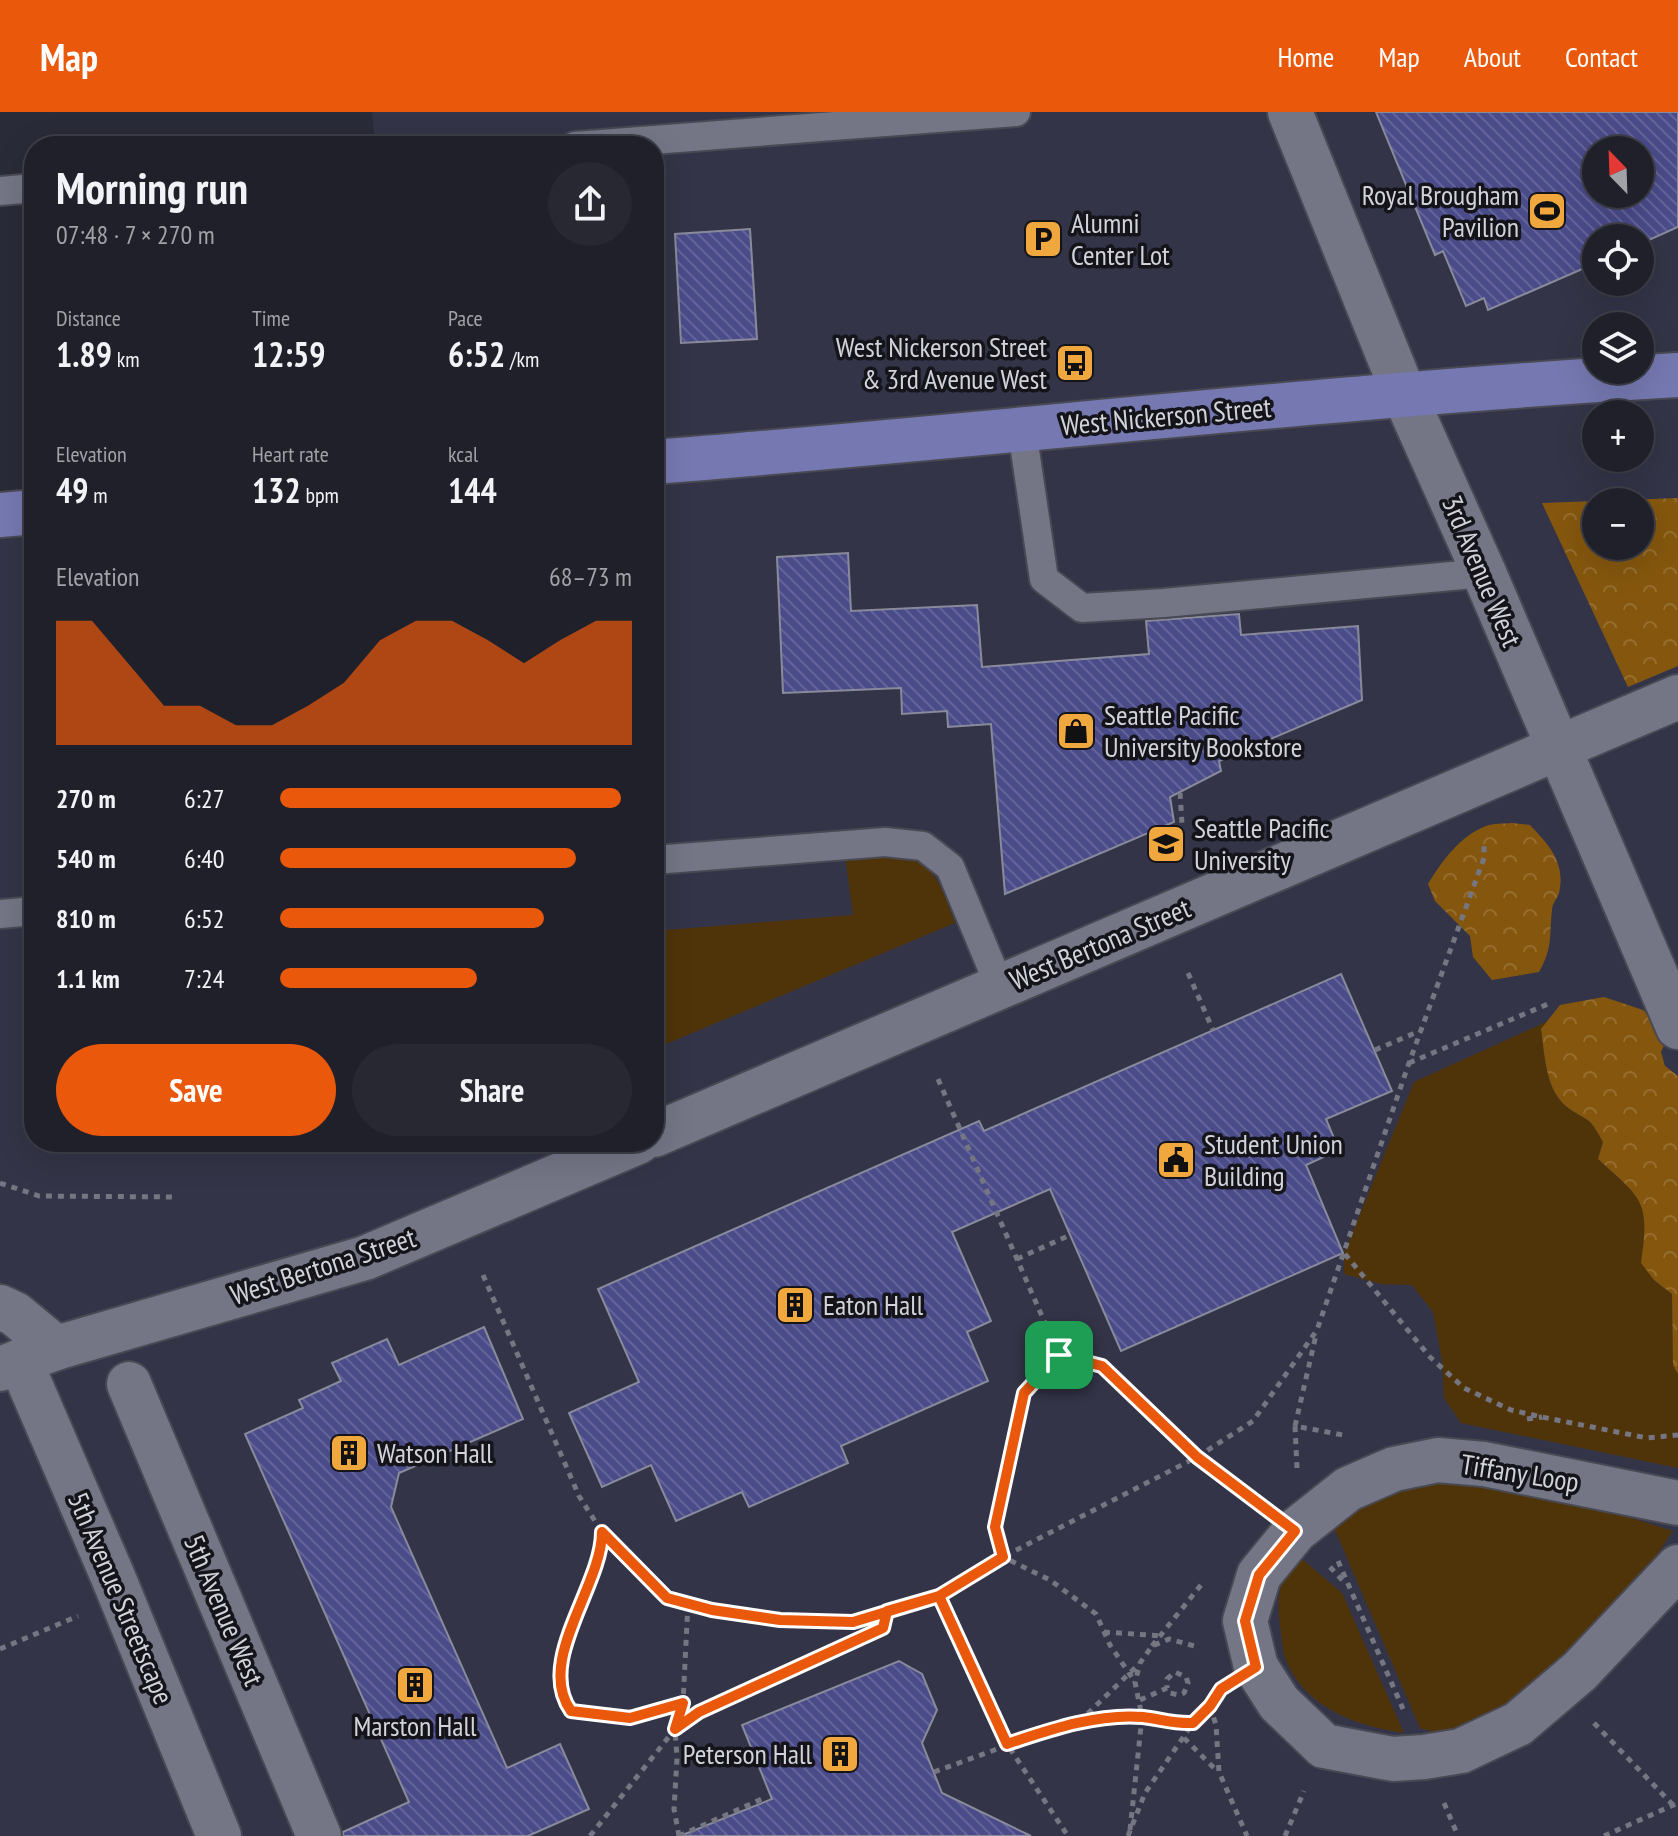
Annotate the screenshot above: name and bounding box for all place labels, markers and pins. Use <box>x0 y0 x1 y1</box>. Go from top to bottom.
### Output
place label: Royal Brougham Pavilion <box>1362 176 1519 245</box>
sports icon: Royal Brougham Pavilion <box>1526 190 1568 232</box>
place label: Alumni Center Lot <box>1071 204 1170 273</box>
parking icon: Alumni Center Lot <box>1022 218 1064 260</box>
place label: West Nickerson Street & 3rd Avenue West <box>836 328 1047 397</box>
bus stop icon: West Nickerson Street & 3rd Avenue West <box>1054 342 1096 384</box>
place label: Seattle Pacific University Bookstore <box>1104 696 1302 765</box>
shop icon: Seattle Pacific University Bookstore <box>1055 710 1097 752</box>
place label: Seattle Pacific University <box>1194 809 1330 878</box>
school or university icon: Seattle Pacific University <box>1145 823 1187 865</box>
place label: Student Union Building <box>1204 1125 1343 1194</box>
public building icon: Student Union Building <box>1155 1139 1197 1181</box>
building icon: Eaton Hall <box>774 1284 816 1326</box>
place label: Eaton Hall <box>823 1286 924 1323</box>
pin <box>1025 1321 1093 1389</box>
building icon: Watson Hall <box>328 1432 370 1474</box>
place label: Watson Hall <box>377 1434 493 1471</box>
building icon: Marston Hall <box>394 1664 436 1706</box>
place label: Marston Hall <box>353 1707 477 1744</box>
building icon: Peterson Hall <box>819 1733 861 1775</box>
place label: Peterson Hall <box>683 1735 812 1772</box>

